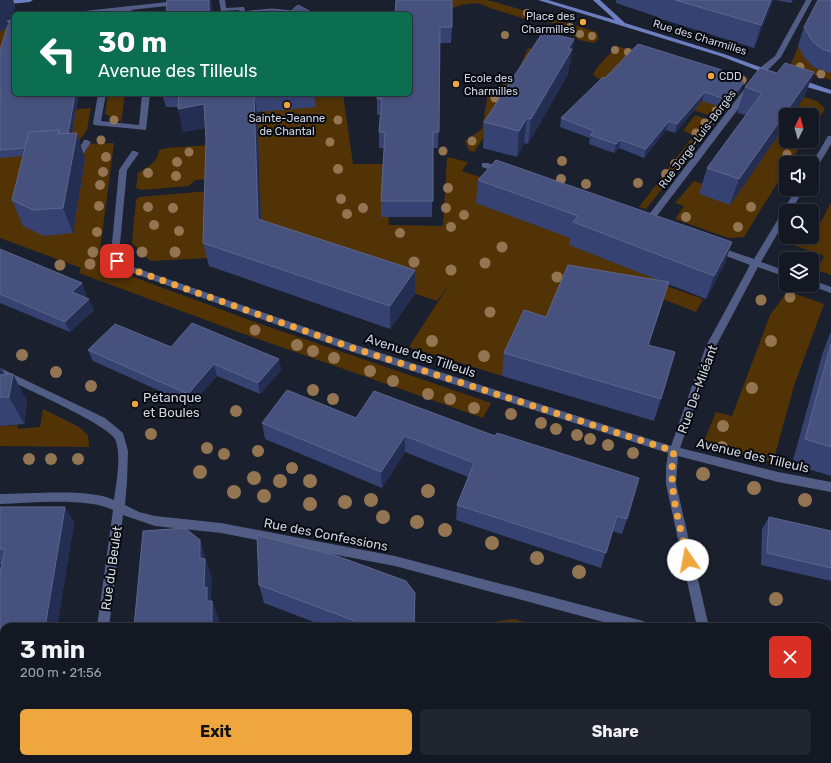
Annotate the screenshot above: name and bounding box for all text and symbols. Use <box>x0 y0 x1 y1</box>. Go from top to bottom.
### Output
place label: Place des Charmilles <box>521 10 575 36</box>
marker: Place des Charmilles <box>578 17 588 27</box>
street label: Rue des Charmilles <box>651 17 749 58</box>
text: 30 m <box>98 26 167 59</box>
icon: left <box>32 28 84 80</box>
text: Avenue des Tilleuls <box>98 60 257 82</box>
place label: CDD <box>719 70 741 83</box>
marker: CDD <box>706 71 716 81</box>
place label: Ecole des Charmilles <box>464 72 518 98</box>
marker: Ecole des Charmilles <box>451 79 461 89</box>
street label: Rue Jorge-Luis-Borgès <box>656 87 739 191</box>
marker: Sainte-Jeanne de Chantal <box>282 100 292 110</box>
north arrow <box>779 108 819 148</box>
map controls <box>779 108 819 292</box>
place label: Sainte-Jeanne de Chantal <box>249 112 325 138</box>
button: sound <box>779 156 819 196</box>
button: search <box>779 204 819 244</box>
pin <box>100 244 134 278</box>
icon: arrive <box>106 250 128 272</box>
button: layers <box>779 252 819 292</box>
street label: Avenue des Tilleuls <box>364 331 478 381</box>
street label: Rue De-Miléant <box>674 343 720 436</box>
place label: Pétanque et Boules <box>143 390 202 420</box>
marker: Pétanque et Boules <box>130 399 140 409</box>
street label: Avenue des Tilleuls <box>695 435 811 476</box>
street label: Rue des Confessions <box>263 515 390 554</box>
street label: Rue du Beulet <box>98 525 125 611</box>
position arrow <box>667 539 709 581</box>
text: 3 min <box>20 636 85 664</box>
button: close <box>769 636 811 678</box>
text: 200 m · 21:56 <box>20 665 102 680</box>
button: Exit <box>20 709 412 755</box>
button: Share <box>420 709 811 755</box>

